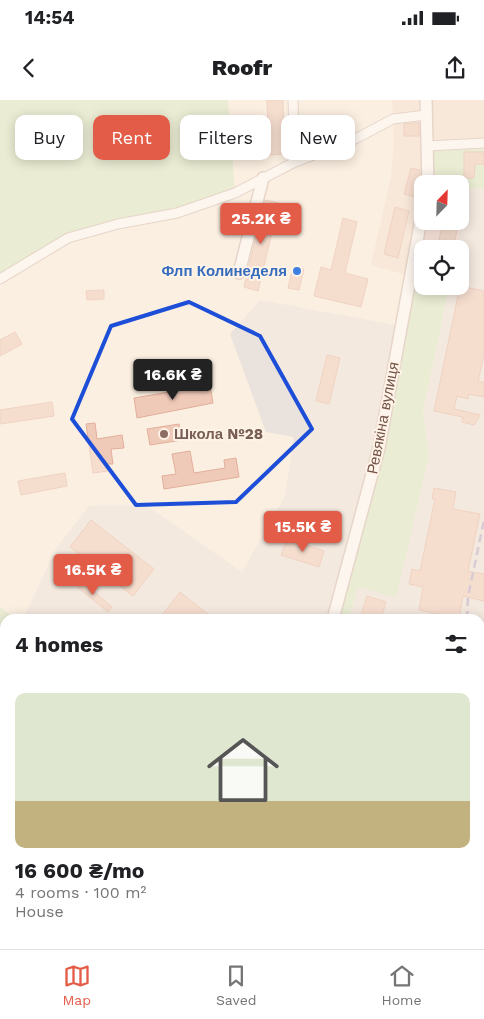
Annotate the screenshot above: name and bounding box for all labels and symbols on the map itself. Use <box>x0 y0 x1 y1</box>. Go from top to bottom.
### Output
north arrow <box>414 175 469 230</box>
pin: 25.2K ₴ <box>215 202 307 245</box>
place label: Флп Колинеделя <box>161 262 287 280</box>
marker: Флп Колинеделя <box>291 265 303 277</box>
pin: 16.6K ₴ <box>127 358 219 401</box>
street label: Ревякіна вулиця <box>363 360 403 476</box>
place label: Школа №28 <box>174 425 263 443</box>
marker: Школа №28 <box>158 428 170 440</box>
pin: 15.5K ₴ <box>257 510 349 553</box>
pin: 16.5K ₴ <box>47 554 139 596</box>

